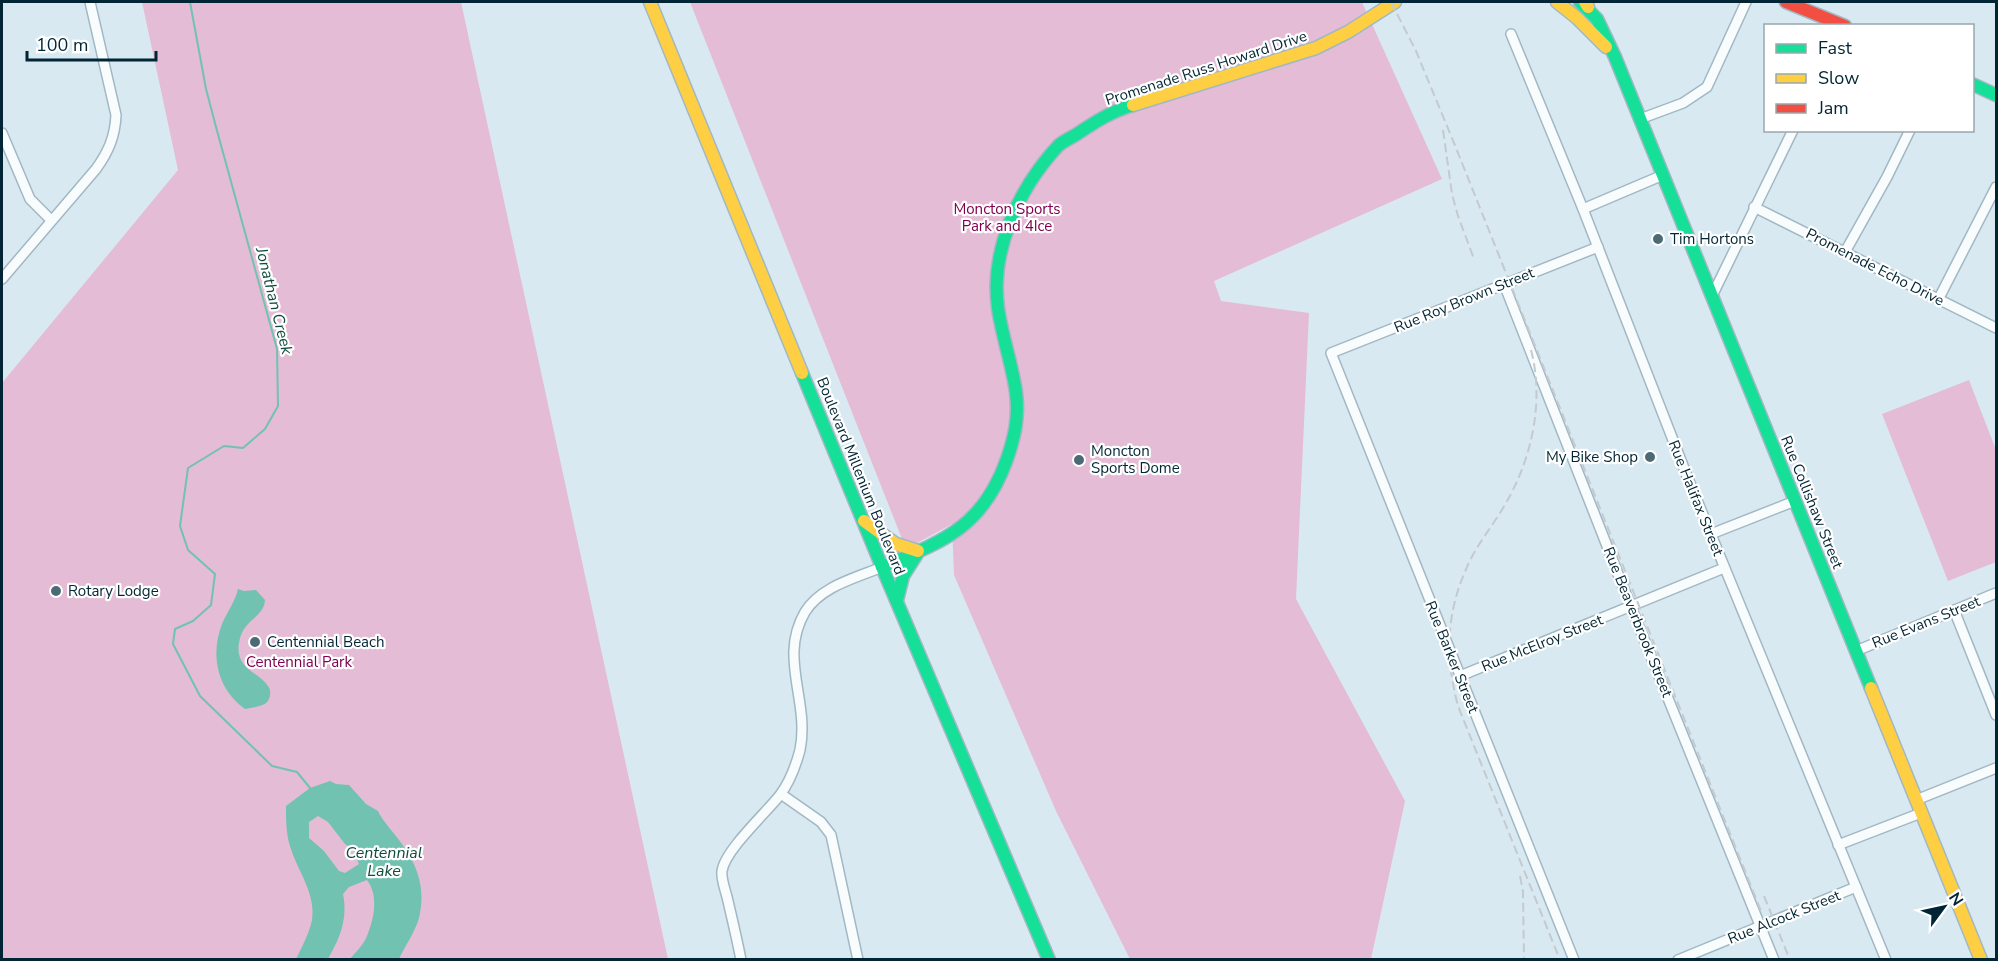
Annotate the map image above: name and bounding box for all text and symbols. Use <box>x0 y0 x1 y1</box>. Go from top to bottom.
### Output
scale bar <box>27 24 156 62</box>
legend <box>1764 24 1974 132</box>
street label: Promenade Russ Howard Drive <box>1103 26 1309 110</box>
text: 100 m <box>36 33 88 57</box>
text: Fast <box>1818 36 1853 60</box>
text: Slow <box>1818 66 1859 90</box>
text: Jam <box>1817 96 1849 120</box>
park label: Moncton Sports Park and 4Ice <box>953 199 1061 236</box>
street label: Promenade Echo Drive <box>1802 223 1948 311</box>
place label: Tim Hortons <box>1670 229 1754 249</box>
marker: Tim Hortons <box>1651 232 1665 246</box>
water label: Jonathan Creek <box>250 244 298 358</box>
street label: Rue Roy Brown Street <box>1391 262 1538 337</box>
street label: Boulevard Millenium Boulevard <box>812 374 910 578</box>
street label: Rue Collishaw Street <box>1776 433 1848 572</box>
street label: Rue Halifax Street <box>1664 437 1729 560</box>
place label: Moncton Sports Dome <box>1091 441 1180 478</box>
place label: My Bike Shop <box>1546 447 1638 467</box>
marker: My Bike Shop <box>1643 450 1657 464</box>
marker: Moncton Sports Dome <box>1072 453 1086 467</box>
street label: Rue Beaverbrook Street <box>1599 544 1678 701</box>
place label: Rotary Lodge <box>68 581 159 601</box>
marker: Rotary Lodge <box>49 584 63 598</box>
street label: Rue Evans Street <box>1869 591 1984 653</box>
street label: Rue Barker Street <box>1420 598 1484 717</box>
street label: Rue McElroy Street <box>1478 609 1606 676</box>
place label: Centennial Beach <box>267 632 385 652</box>
marker: Centennial Beach <box>248 635 262 649</box>
park label: Centennial Park <box>246 652 352 672</box>
water label: Centennial Lake <box>346 842 423 882</box>
north arrow <box>1914 877 1974 937</box>
street label: Rue Alcock Street <box>1725 885 1844 949</box>
text: N <box>1943 888 1968 910</box>

